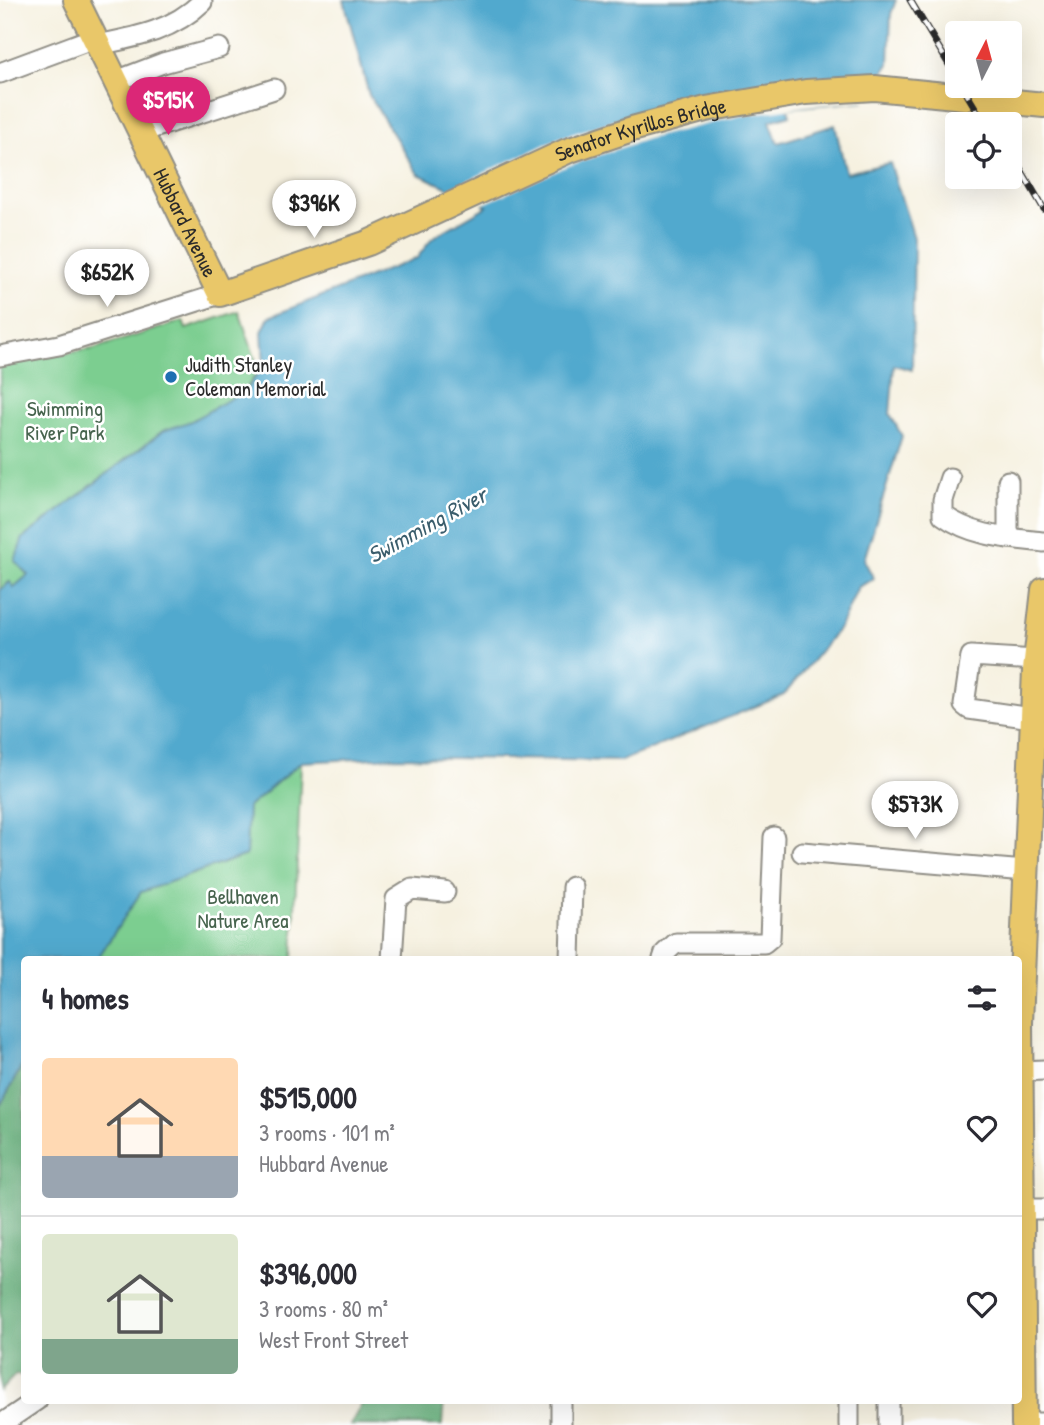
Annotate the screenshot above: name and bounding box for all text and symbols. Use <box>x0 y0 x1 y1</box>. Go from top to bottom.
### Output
north arrow <box>945 21 1022 98</box>
map controls <box>945 21 1022 189</box>
pin: $515K <box>119 78 217 137</box>
text: $515K <box>142 84 194 115</box>
street label: Senator Kyrillos Bridge <box>550 91 728 169</box>
button: locate <box>945 112 1022 189</box>
street label: Hubbard Avenue <box>147 163 225 282</box>
pin: $396K <box>265 180 363 240</box>
text: $396K <box>288 187 340 218</box>
pin: $652K <box>58 250 156 309</box>
text: $652K <box>80 256 134 287</box>
place label: Judith Stanley Coleman Memorial <box>185 350 326 403</box>
marker: Judith Stanley Coleman Memorial <box>163 369 179 385</box>
park label: Swimming River Park <box>25 394 105 447</box>
water label: Swimming River <box>362 478 495 571</box>
pin: $573K <box>866 782 964 841</box>
text: $573K <box>887 788 943 819</box>
park label: Bellhaven Nature Area <box>197 882 289 935</box>
text: 4 homes <box>42 978 129 1018</box>
icon: filters <box>963 979 1001 1017</box>
text: $515,000 <box>259 1077 357 1117</box>
icon: home <box>98 1086 182 1170</box>
icon: heart <box>963 1109 1001 1147</box>
text: 3 rooms · 101 m² <box>259 1117 395 1148</box>
text: Hubbard Avenue <box>259 1148 388 1179</box>
text: $396,000 <box>259 1253 357 1293</box>
icon: home <box>98 1262 182 1346</box>
icon: heart <box>963 1285 1001 1323</box>
text: 3 rooms · 80 m² <box>259 1293 388 1324</box>
text: West Front Street <box>259 1324 408 1355</box>

